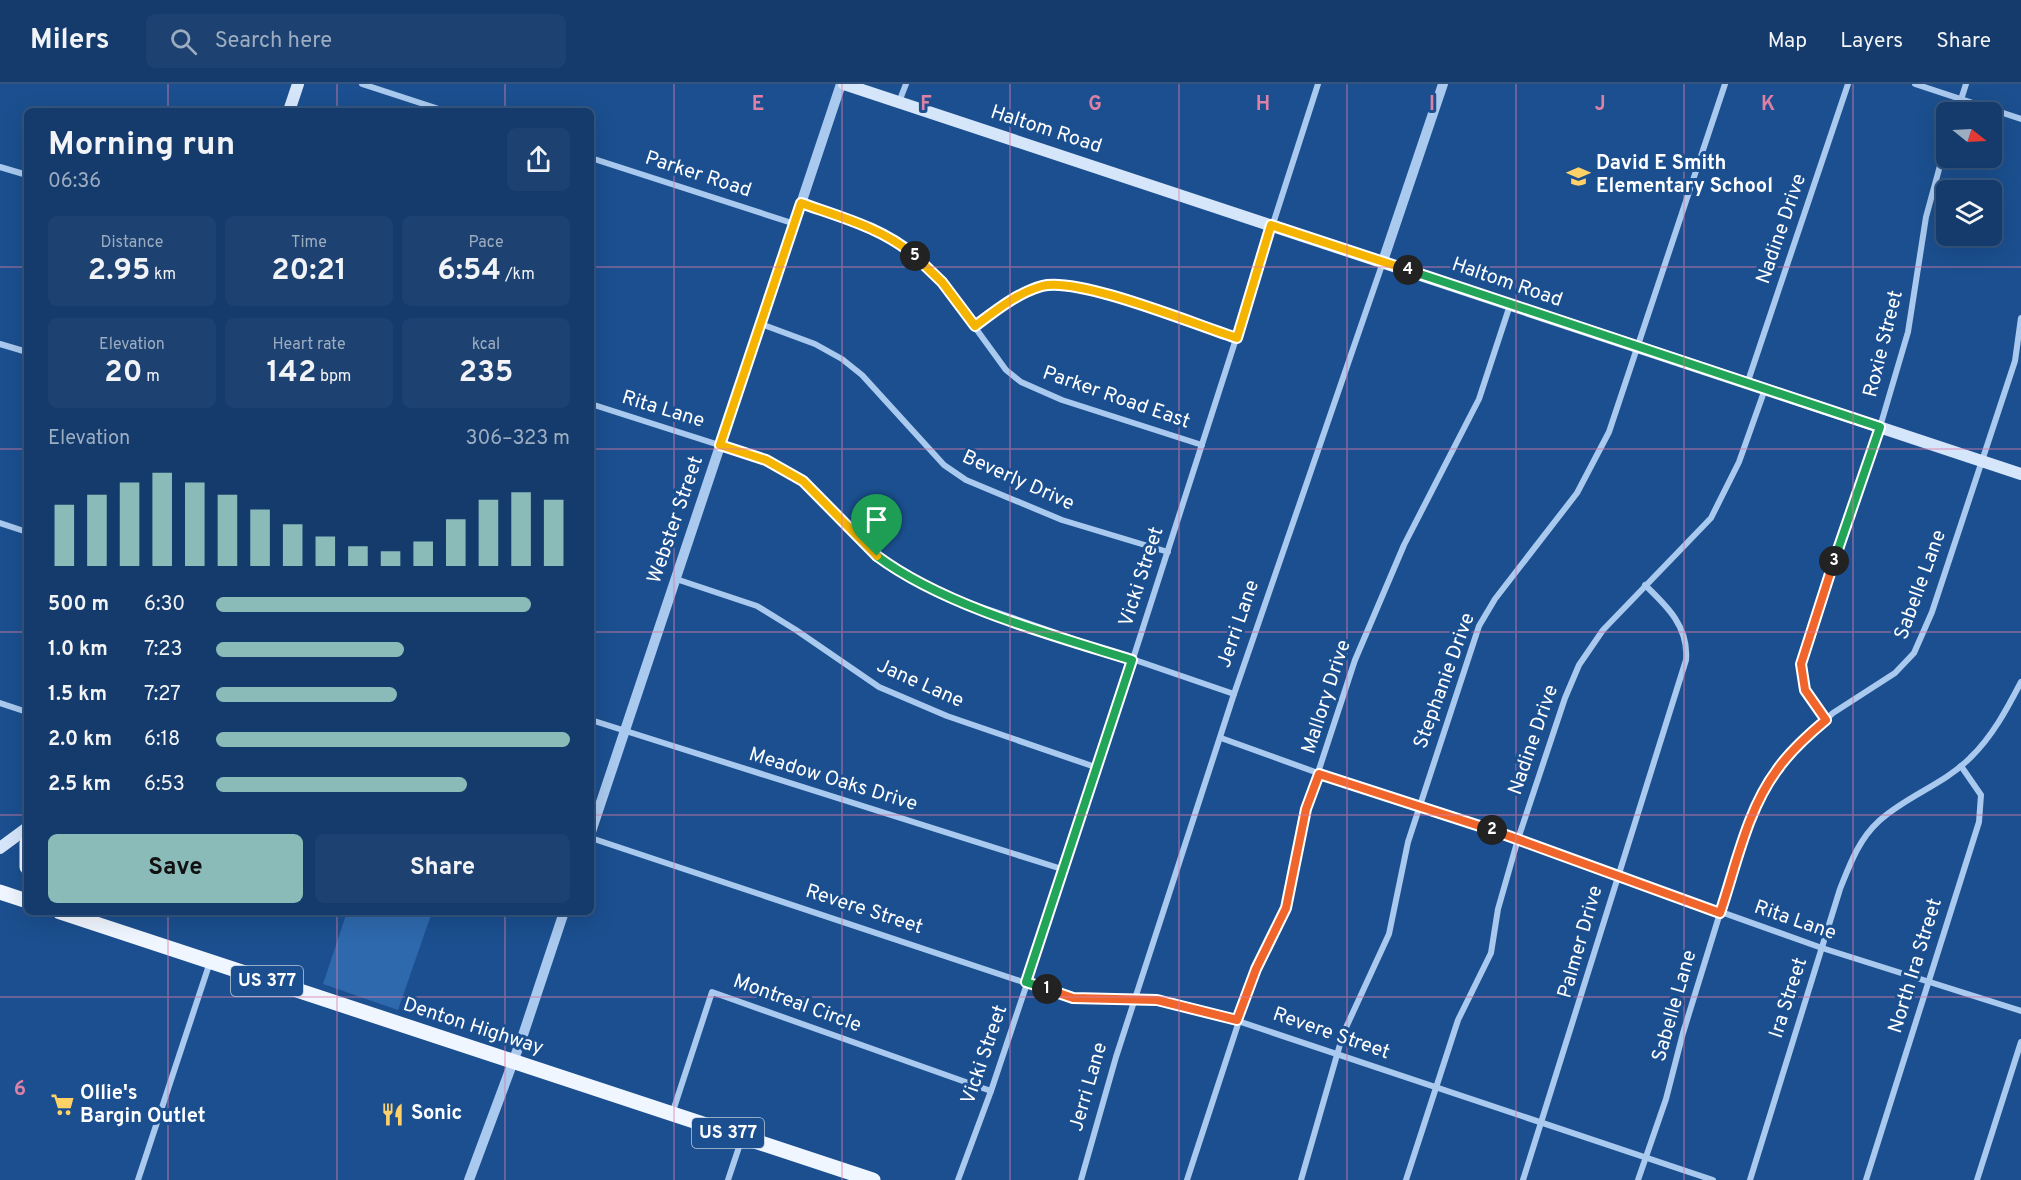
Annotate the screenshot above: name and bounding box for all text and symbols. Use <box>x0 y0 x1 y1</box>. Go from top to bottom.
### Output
search box <box>146 14 566 68</box>
text: Milers <box>30 23 110 59</box>
icon: search <box>167 25 200 58</box>
text: Search here <box>215 28 332 55</box>
text: Map <box>1768 28 1807 55</box>
text: Layers <box>1840 28 1903 55</box>
text: Share <box>1936 28 1991 55</box>
text: E <box>752 92 764 118</box>
text: F <box>920 92 932 118</box>
text: G <box>1088 92 1102 118</box>
text: H <box>1256 92 1270 118</box>
text: I <box>1429 92 1435 118</box>
text: J <box>1594 92 1606 118</box>
text: K <box>1761 92 1775 118</box>
street label: Haltom Road <box>987 100 1105 160</box>
north arrow <box>1936 102 2002 168</box>
map controls <box>1936 102 2002 246</box>
text: Morning run <box>48 125 235 167</box>
button: share <box>507 128 570 191</box>
street label: Parker Road <box>641 146 755 204</box>
place label: David E Smith Elementary School <box>1596 151 1773 200</box>
school or university icon: David E Smith Elementary School <box>1565 163 1591 189</box>
text: 06:36 <box>48 169 101 195</box>
street label: Nadine Drive <box>1751 170 1813 288</box>
button: layers <box>1936 180 2002 246</box>
text: Distance <box>101 233 163 253</box>
text: Time <box>291 233 327 253</box>
text: Pace <box>468 233 504 253</box>
pin: 5 <box>900 241 930 271</box>
text: 5 <box>910 246 920 266</box>
street label: Haltom Road <box>1448 252 1566 314</box>
text: 2.95 <box>88 253 150 290</box>
text: 20:21 <box>271 253 347 290</box>
text: 6:54 <box>437 253 501 290</box>
pin: 4 <box>1393 255 1423 285</box>
text: 4 <box>1403 260 1413 280</box>
text: km <box>150 265 176 285</box>
text: /km <box>501 265 535 285</box>
street label: Roxie Street <box>1858 288 1910 400</box>
text: Elevation <box>99 335 165 355</box>
text: Heart rate <box>272 335 346 355</box>
text: kcal <box>472 335 500 355</box>
text: 20 <box>104 355 142 392</box>
text: 142 <box>267 355 316 392</box>
text: 235 <box>459 355 513 392</box>
street label: Parker Road East <box>1039 361 1193 435</box>
text: m <box>142 367 160 387</box>
text: bpm <box>316 367 351 387</box>
street label: Rita Lane <box>618 385 708 435</box>
text: Elevation <box>48 426 130 452</box>
text: 306–323 m <box>466 426 570 452</box>
street label: Beverly Drive <box>958 445 1078 517</box>
street label: Webster Street <box>642 453 710 587</box>
pin <box>851 494 902 556</box>
icon: arrive <box>860 503 893 536</box>
street label: Vicki Street <box>1114 524 1170 630</box>
street label: Sabelle Lane <box>1889 526 1953 644</box>
pin: 3 <box>1819 546 1849 576</box>
text: 3 <box>1829 551 1839 571</box>
street label: Jerri Lane <box>1212 577 1266 671</box>
text: 500 m <box>48 592 109 618</box>
text: 6:30 <box>144 592 185 618</box>
street label: Stephanie Drive <box>1408 609 1482 753</box>
text: 1.0 km <box>48 637 108 663</box>
text: 7:23 <box>144 637 182 663</box>
street label: Mallory Drive <box>1296 637 1358 757</box>
street label: Jane Lane <box>872 653 968 715</box>
street label: Nadine Drive <box>1503 681 1565 799</box>
text: 1.5 km <box>48 682 107 708</box>
text: 7:27 <box>144 682 181 708</box>
text: 2.0 km <box>48 727 112 753</box>
text: 6:18 <box>144 727 180 753</box>
street label: Meadow Oaks Drive <box>745 742 921 818</box>
text: 2.5 km <box>48 772 111 798</box>
text: 6:53 <box>144 772 185 798</box>
pin: 2 <box>1477 815 1507 845</box>
text: 2 <box>1487 820 1497 840</box>
button: Save <box>48 834 303 903</box>
button: Share <box>315 834 570 903</box>
street label: Revere Street <box>802 879 926 941</box>
street label: Palmer Drive <box>1553 883 1609 1001</box>
street label: Rita Lane <box>1750 895 1840 947</box>
street label: North Ira Street <box>1883 895 1949 1037</box>
street label: Sabelle Lane <box>1647 947 1703 1065</box>
street label: Ira Street <box>1764 954 1814 1042</box>
road number: US 377 <box>231 966 303 996</box>
street label: Montreal Circle <box>729 969 865 1039</box>
pin: 1 <box>1032 974 1062 1004</box>
text: 1 <box>1044 979 1050 999</box>
street label: Denton Highway <box>399 992 547 1062</box>
street label: Vicki Street <box>956 1002 1014 1108</box>
street label: Revere Street <box>1269 1002 1393 1066</box>
street label: Jerri Lane <box>1064 1040 1114 1134</box>
text: 6 <box>14 1077 26 1103</box>
place label: Ollie's Bargin Outlet <box>80 1081 206 1130</box>
supermarket icon: Ollie's Bargin Outlet <box>49 1092 75 1118</box>
restaurant icon: Sonic <box>380 1101 406 1127</box>
place label: Sonic <box>411 1101 462 1127</box>
road number: US 377 <box>692 1118 764 1148</box>

